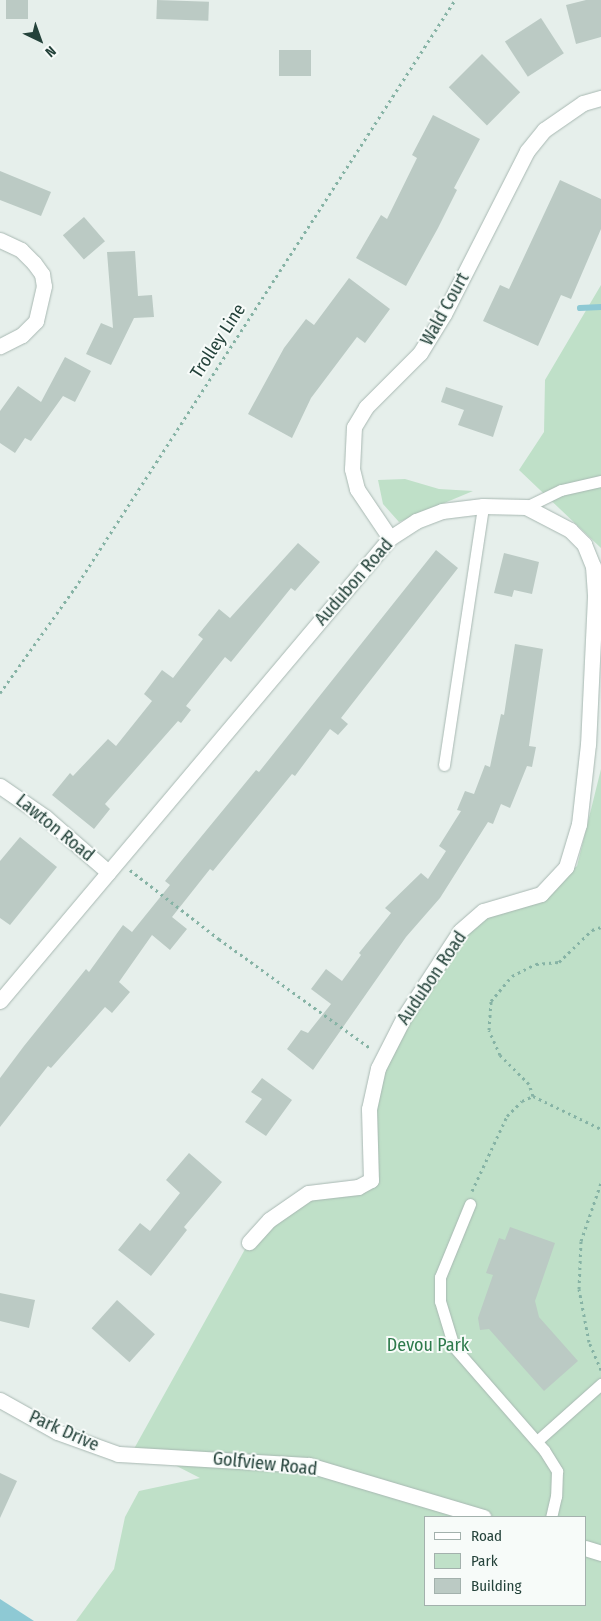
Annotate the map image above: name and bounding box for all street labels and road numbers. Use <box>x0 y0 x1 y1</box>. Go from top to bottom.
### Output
street label: Wald Court <box>416 269 474 349</box>
street label: Trolley Line <box>186 300 250 382</box>
street label: Audubon Road <box>310 534 398 630</box>
street label: Lawton Road <box>11 790 99 866</box>
street label: Audubon Road <box>393 927 471 1029</box>
street label: Park Drive <box>26 1406 102 1456</box>
street label: Golfview Road <box>212 1448 318 1480</box>

